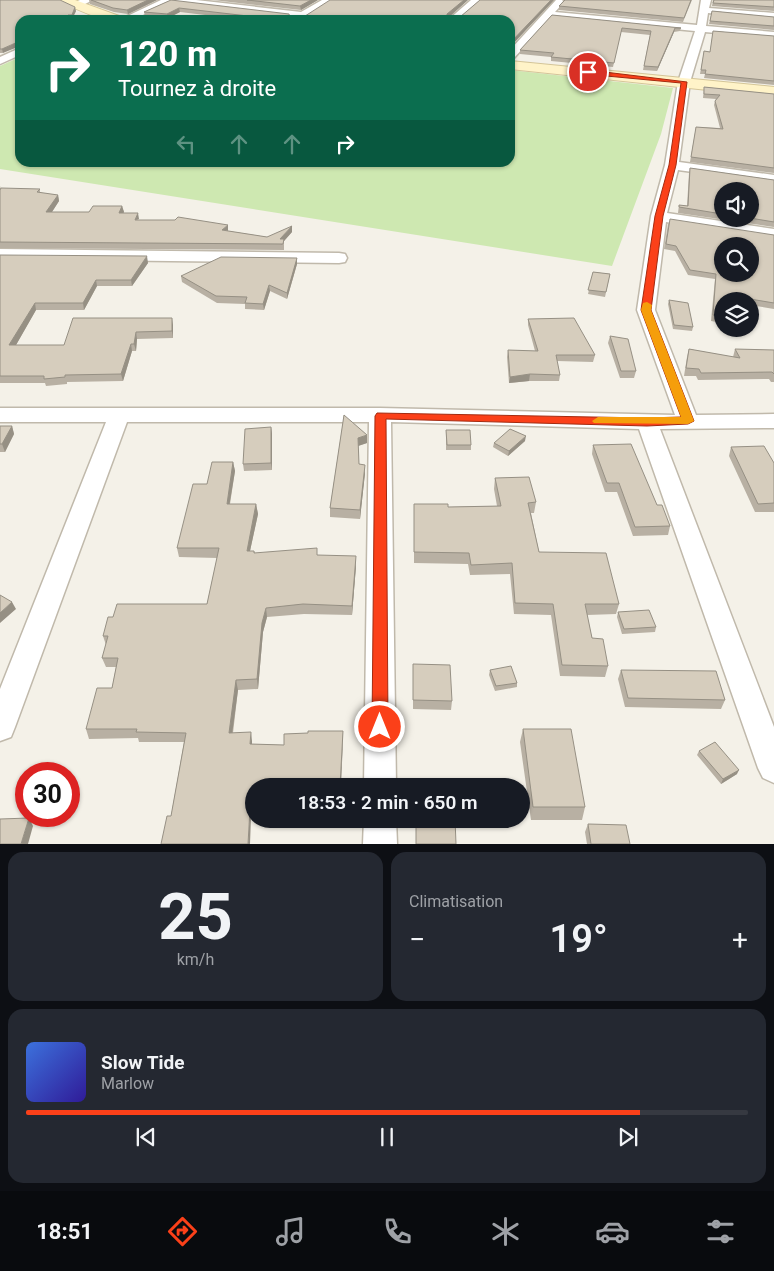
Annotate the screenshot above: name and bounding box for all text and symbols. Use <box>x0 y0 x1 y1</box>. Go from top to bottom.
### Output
text: 120 m <box>118 34 217 75</box>
icon: right <box>35 35 100 100</box>
pin <box>567 51 609 93</box>
icon: arrive <box>574 58 602 86</box>
text: Tournez à droite <box>118 76 276 101</box>
icon: left <box>172 130 200 158</box>
icon: ahead <box>225 130 253 158</box>
icon: ahead <box>278 130 306 158</box>
icon: right <box>331 130 359 158</box>
map controls <box>714 182 759 337</box>
button: sound <box>714 182 759 227</box>
button: search <box>714 237 759 282</box>
button: layers <box>714 292 759 337</box>
position arrow <box>353 700 405 752</box>
speed limit sign: 30 <box>15 762 80 827</box>
text: 18:53 · 2 min · 650 m <box>297 791 478 814</box>
text: 25 <box>158 879 233 955</box>
text: Climatisation <box>409 892 503 911</box>
text: 19° <box>550 917 608 961</box>
text: − <box>409 923 425 956</box>
text: + <box>732 923 748 956</box>
text: km/h <box>177 950 214 969</box>
text: Slow Tide <box>101 1051 184 1074</box>
text: Marlow <box>101 1074 154 1093</box>
icon: previous <box>132 1123 160 1151</box>
icon: pause <box>373 1123 401 1151</box>
icon: next <box>614 1123 642 1151</box>
icon: directions <box>165 1214 200 1249</box>
icon: music <box>273 1214 308 1249</box>
icon: phone <box>380 1214 415 1249</box>
icon: climate <box>488 1214 523 1249</box>
icon: car <box>595 1214 630 1249</box>
icon: filters <box>703 1214 738 1249</box>
text: 18:51 <box>36 1219 93 1244</box>

